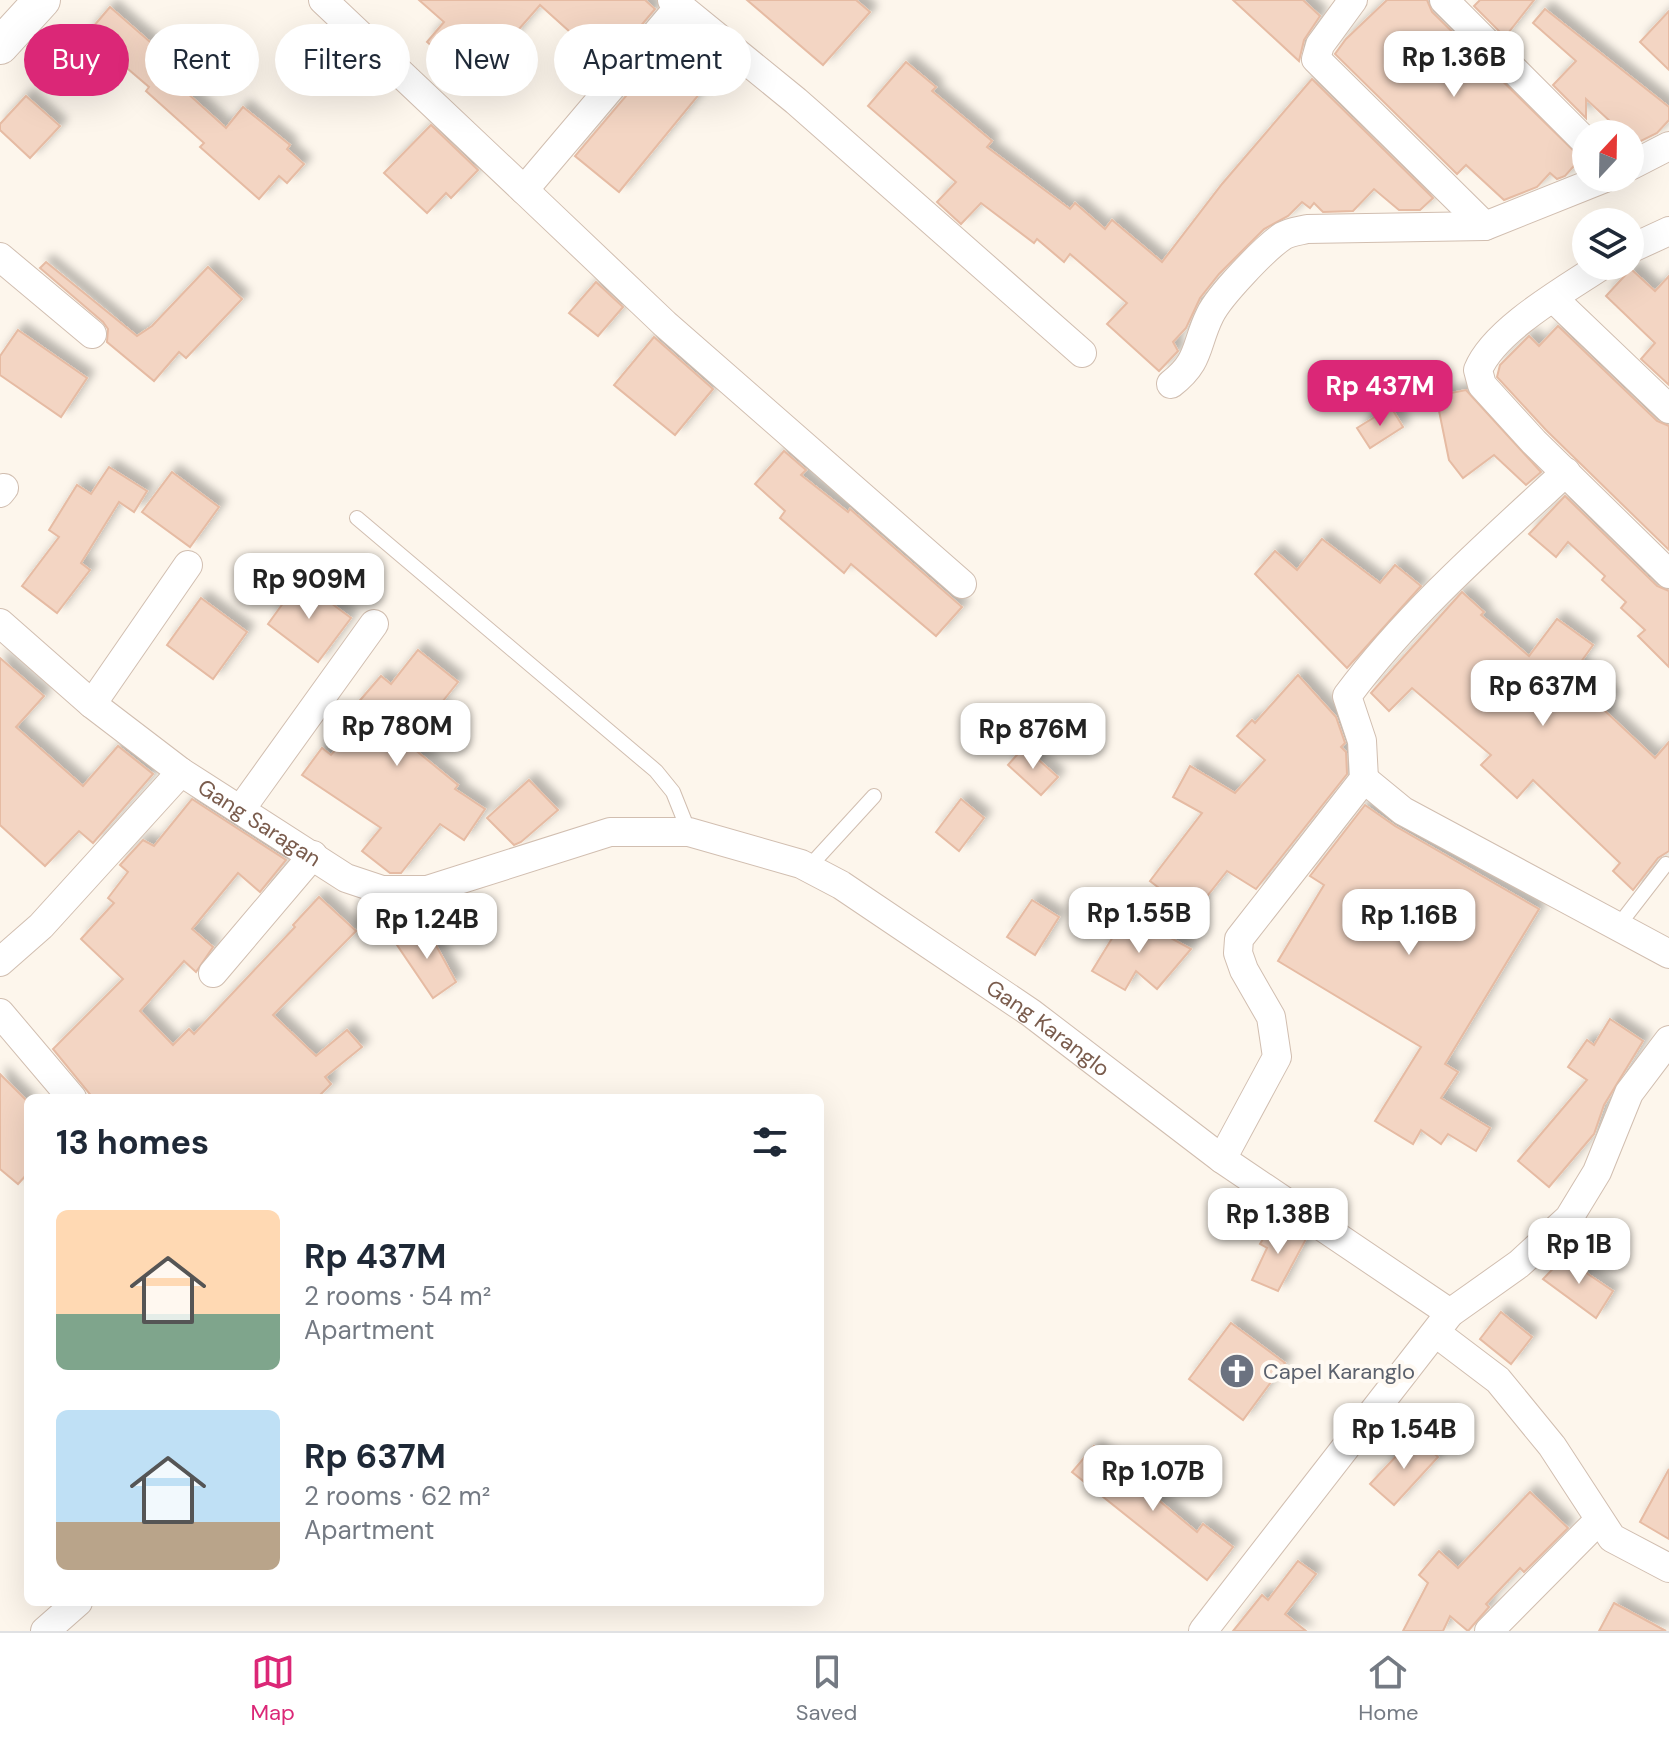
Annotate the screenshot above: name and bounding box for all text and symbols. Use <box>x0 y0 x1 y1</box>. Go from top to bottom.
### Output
chip: Buy <box>24 24 129 96</box>
chip: Rent <box>145 24 259 96</box>
chip: Filters <box>275 24 410 96</box>
chip: New <box>426 24 538 96</box>
chip: Apartment <box>554 24 751 96</box>
pin: Rp 1.36B <box>1371 31 1537 99</box>
text: Rp 1.36B <box>1402 40 1506 74</box>
north arrow <box>1572 120 1644 192</box>
map controls <box>1572 120 1644 280</box>
button: layers <box>1572 208 1644 280</box>
pin: Rp 437M <box>1306 360 1454 428</box>
text: Rp 437M <box>1326 369 1434 403</box>
pin: Rp 909M <box>235 553 383 621</box>
text: Rp 909M <box>252 562 366 596</box>
pin: Rp 637M <box>1469 660 1617 728</box>
text: Rp 637M <box>1489 669 1597 703</box>
pin: Rp 780M <box>323 700 471 768</box>
pin: Rp 876M <box>959 703 1107 771</box>
text: Rp 780M <box>341 709 453 743</box>
text: Rp 876M <box>979 712 1087 746</box>
street label: Gang Saragan <box>192 773 327 873</box>
pin: Rp 1.55B <box>1056 887 1222 955</box>
pin: Rp 1.16B <box>1326 889 1492 957</box>
pin: Rp 1.24B <box>344 893 510 961</box>
text: Rp 1.55B <box>1087 896 1191 930</box>
text: Rp 1.16B <box>1360 898 1458 932</box>
text: Rp 1.24B <box>375 902 479 936</box>
street label: Gang Karanglo <box>981 973 1116 1083</box>
text: 13 homes <box>56 1120 209 1165</box>
icon: filters <box>748 1120 792 1164</box>
pin: Rp 1.38B <box>1195 1188 1361 1256</box>
text: Rp 1.38B <box>1226 1197 1330 1231</box>
pin: Rp 1B <box>1523 1218 1635 1286</box>
text: Rp 1B <box>1546 1227 1612 1261</box>
text: Rp 437M <box>304 1234 446 1279</box>
icon: home <box>120 1242 216 1338</box>
text: 2 rooms · 54 m² <box>304 1279 491 1313</box>
text: Apartment <box>304 1313 435 1347</box>
church icon: Capel Karanglo <box>1218 1352 1256 1390</box>
place label: Capel Karanglo <box>1263 1357 1415 1386</box>
pin: Rp 1.54B <box>1321 1403 1487 1471</box>
text: Rp 1.54B <box>1351 1412 1457 1446</box>
text: Rp 637M <box>304 1434 446 1479</box>
icon: home <box>120 1442 216 1538</box>
pin: Rp 1.07B <box>1070 1445 1236 1513</box>
text: Rp 1.07B <box>1101 1454 1205 1488</box>
text: 2 rooms · 62 m² <box>304 1479 490 1513</box>
text: Apartment <box>304 1513 435 1547</box>
tab: Map <box>250 1650 295 1727</box>
tab: Saved <box>796 1650 857 1727</box>
tab: Home <box>1358 1650 1419 1727</box>

